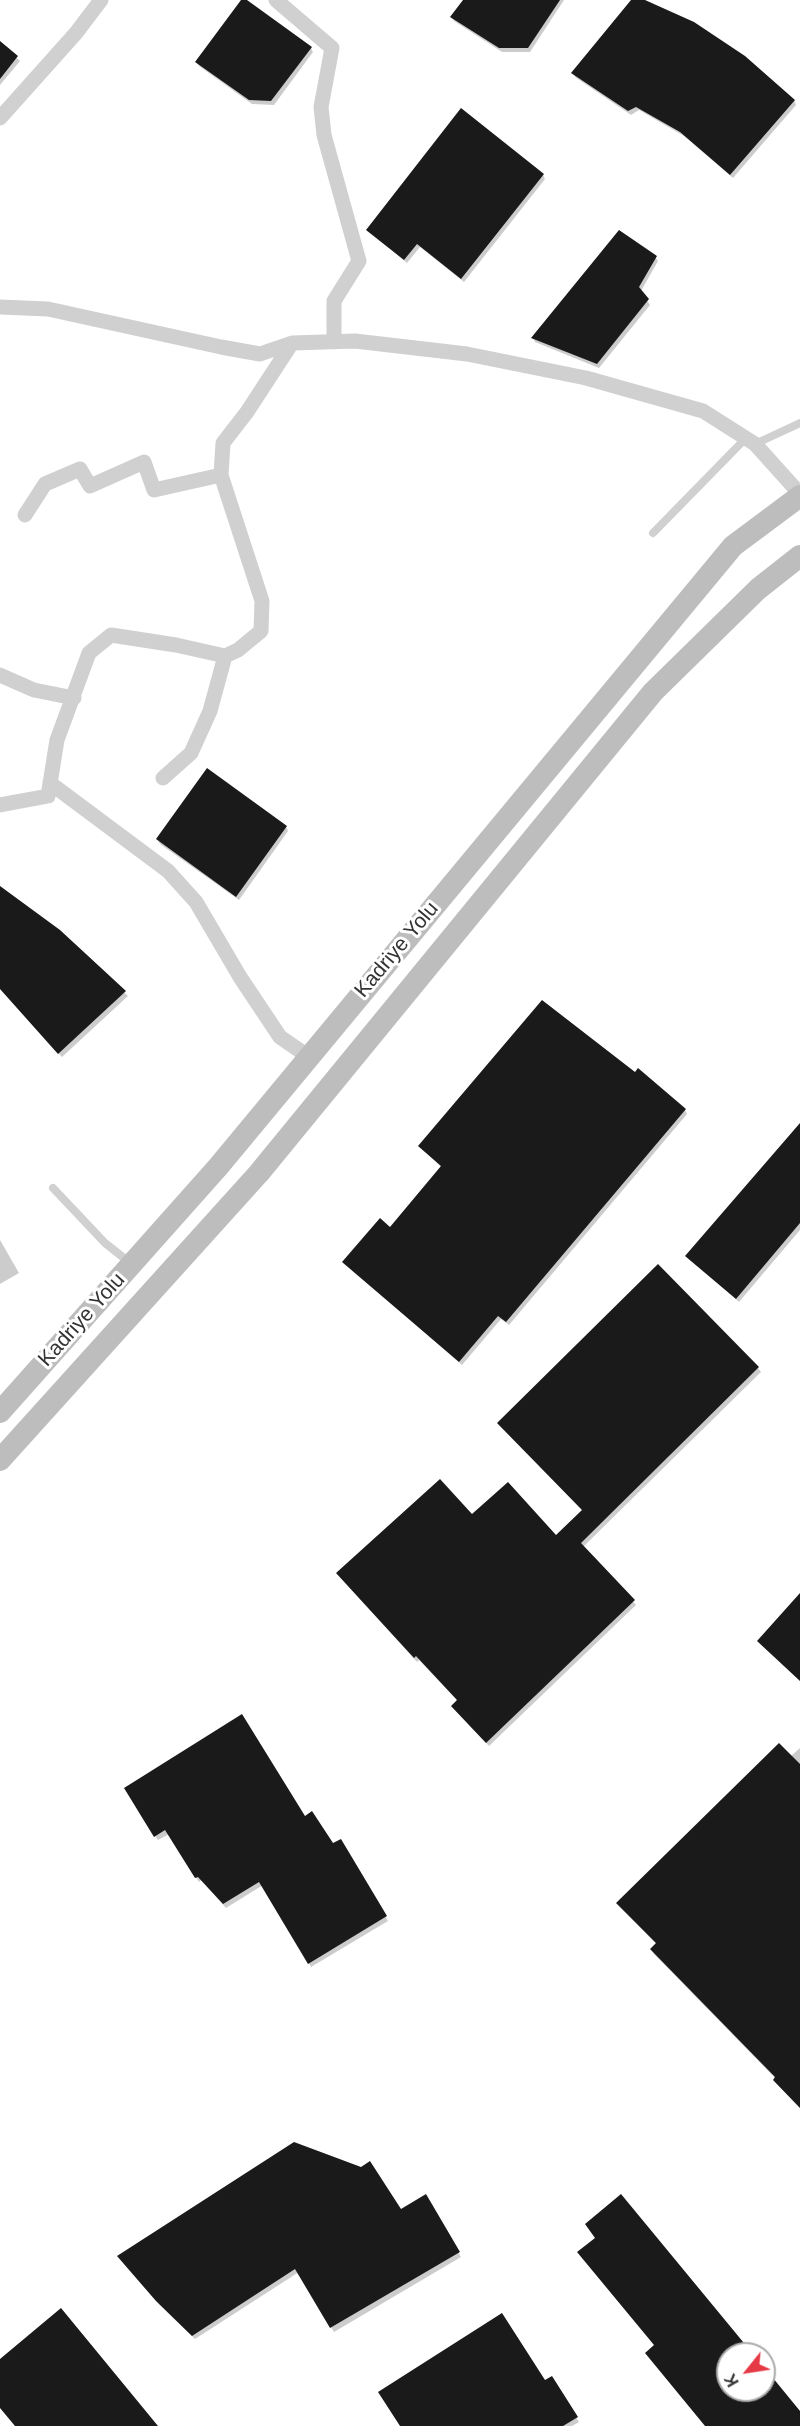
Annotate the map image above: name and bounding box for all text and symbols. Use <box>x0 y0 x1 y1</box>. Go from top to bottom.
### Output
street label: Kadriye Yolu <box>350 897 444 1003</box>
street label: Kadriye Yolu <box>33 1268 131 1372</box>
north arrow <box>716 2342 776 2402</box>
text: K <box>721 2371 742 2390</box>

